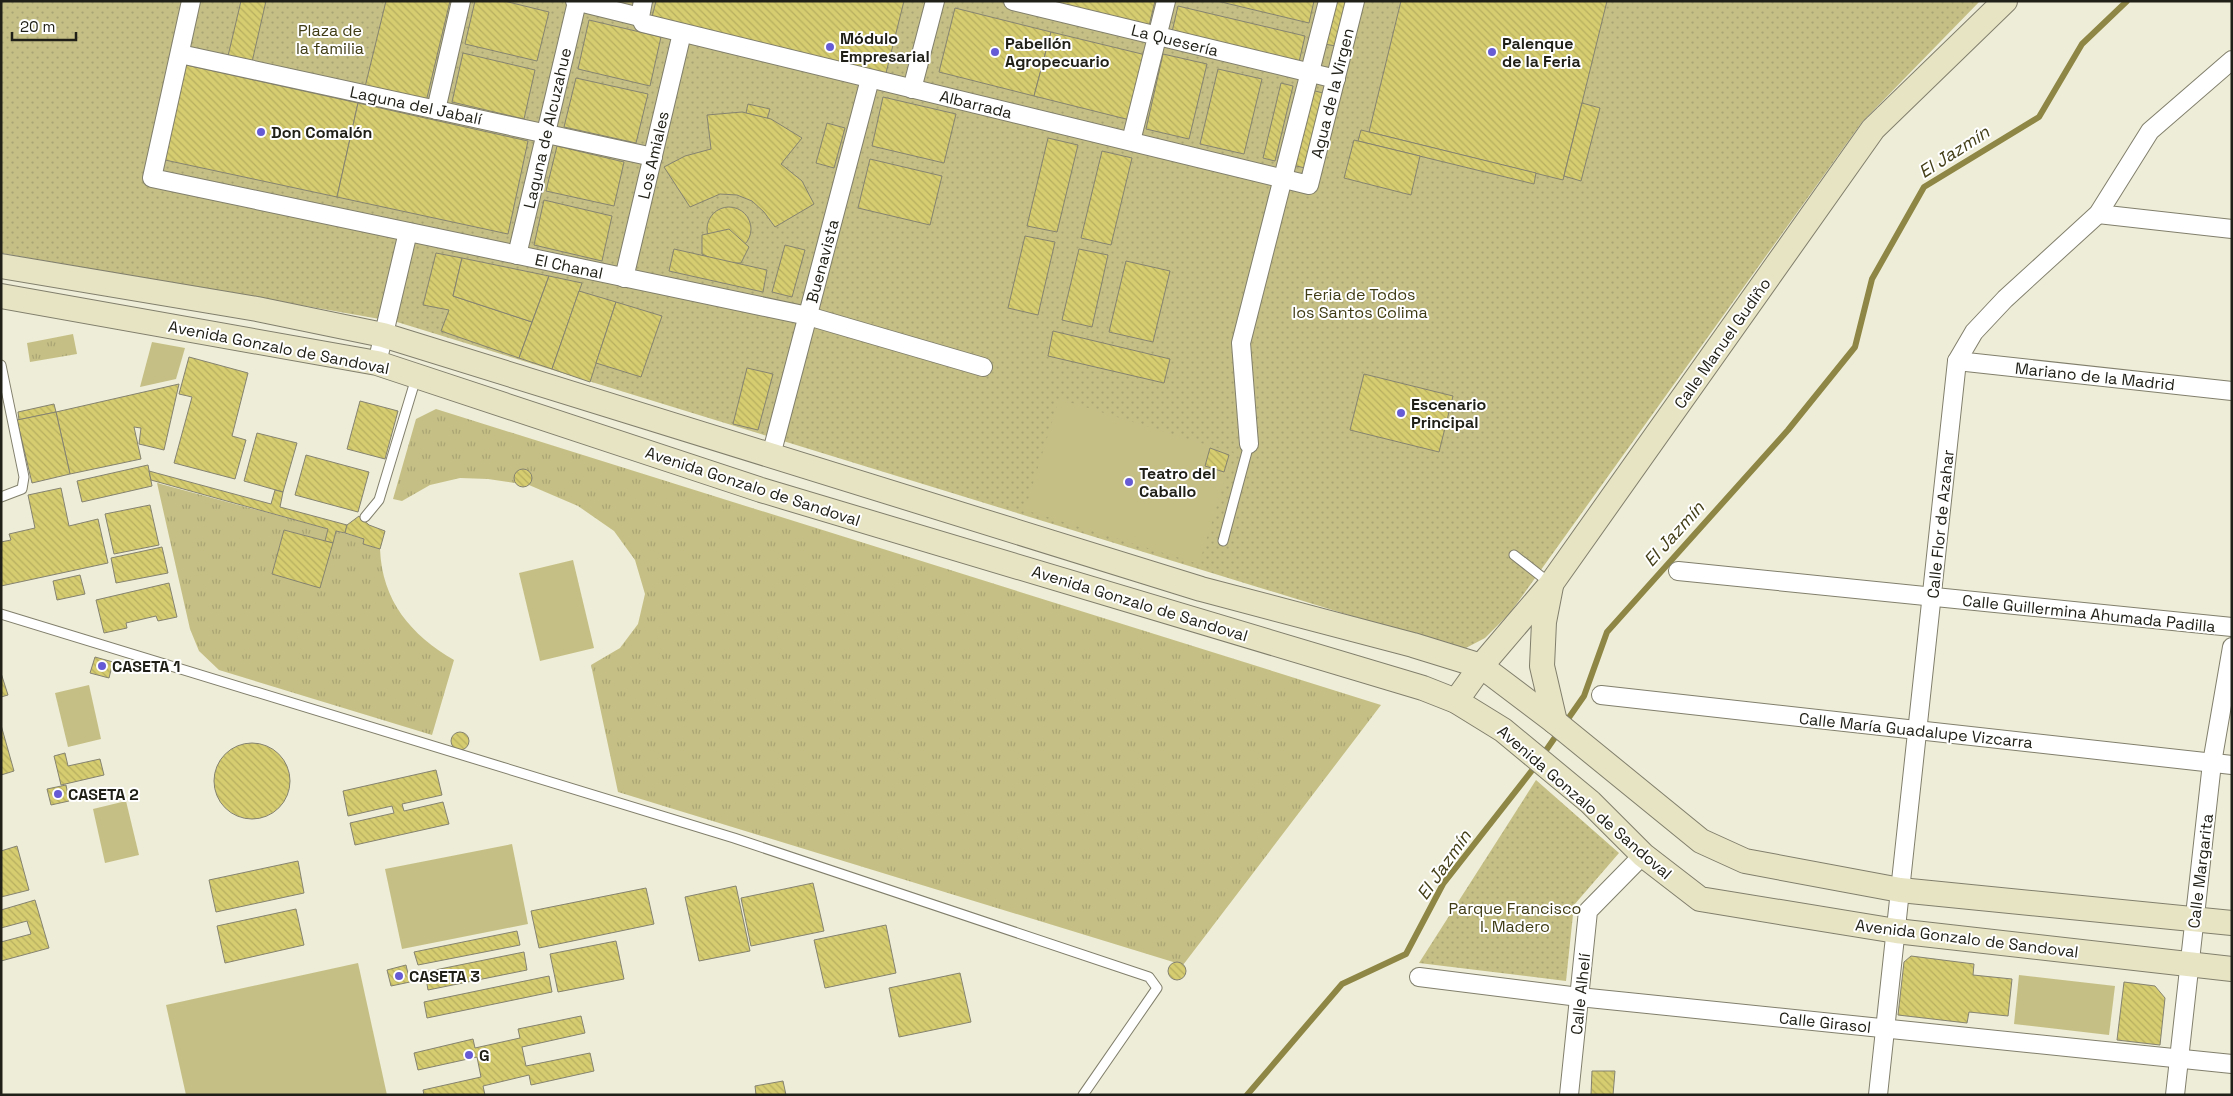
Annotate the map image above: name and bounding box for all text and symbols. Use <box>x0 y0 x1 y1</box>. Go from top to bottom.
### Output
scale bar <box>12 10 76 42</box>
text: 20 m <box>20 17 55 36</box>
park label: Plaza de la familia <box>296 20 364 59</box>
street label: La Quesería <box>1129 20 1221 61</box>
street label: Agua de la Virgen <box>1306 26 1359 160</box>
place label: Módulo Empresarial <box>840 28 930 67</box>
place label: Pabellón Agropecuario <box>1005 33 1110 72</box>
place label: Palenque de la Feria <box>1502 33 1581 72</box>
marker: Módulo Empresarial <box>824 41 836 53</box>
street label: Laguna de Alcuzahue <box>519 46 576 211</box>
marker: Pabellón Agropecuario <box>989 46 1001 58</box>
marker: Palenque de la Feria <box>1486 46 1498 58</box>
street label: Laguna del Jabalí <box>348 81 484 130</box>
street label: Albarrada <box>938 85 1014 124</box>
street label: Los Amiales <box>633 109 674 201</box>
water label: El Jazmín <box>1914 120 1994 183</box>
place label: Don Comalón <box>271 122 372 143</box>
marker: Don Comalón <box>255 126 267 138</box>
street label: Buenavista <box>801 217 844 305</box>
street label: El Chanal <box>533 249 605 284</box>
street label: Calle Manuel Gudiño <box>1669 274 1776 413</box>
park label: Feria de Todos los Santos Colima <box>1292 284 1428 323</box>
street label: Avenida Gonzalo de Sandoval <box>167 316 391 379</box>
street label: Mariano de la Madrid <box>2014 358 2176 395</box>
place label: Escenario Principal <box>1411 394 1487 433</box>
marker: Escenario Principal <box>1395 407 1407 419</box>
street label: Avenida Gonzalo de Sandoval <box>643 442 863 531</box>
street label: Calle Flor de Azahar <box>1922 448 1959 600</box>
place label: Teatro del Caballo <box>1139 463 1216 502</box>
marker: Teatro del Caballo <box>1123 476 1135 488</box>
water label: El Jazmín <box>1638 496 1710 571</box>
street label: Avenida Gonzalo de Sandoval <box>1029 561 1250 646</box>
street label: Calle Guillermina Ahumada Padilla <box>1961 590 2217 637</box>
place label: CASETA 1 <box>112 656 181 677</box>
marker: CASETA 1 <box>96 660 108 672</box>
street label: Calle María Guadalupe Vizcarra <box>1798 708 2034 753</box>
street label: Avenida Gonzalo de Sandoval <box>1493 721 1676 884</box>
place label: CASETA 2 <box>68 784 139 805</box>
marker: CASETA 2 <box>52 788 64 800</box>
street label: Calle Margarita <box>2183 812 2218 930</box>
water label: El Jazmín <box>1411 825 1477 904</box>
park label: Parque Francisco I. Madero <box>1449 898 1581 937</box>
street label: Avenida Gonzalo de Sandoval <box>1854 914 2080 963</box>
street label: Calle Alhelí <box>1566 952 1595 1036</box>
place label: CASETA 3 <box>409 966 480 987</box>
marker: CASETA 3 <box>393 970 405 982</box>
street label: Calle Girasol <box>1778 1007 1872 1038</box>
place label: G <box>479 1045 490 1066</box>
marker: G <box>463 1049 475 1061</box>

